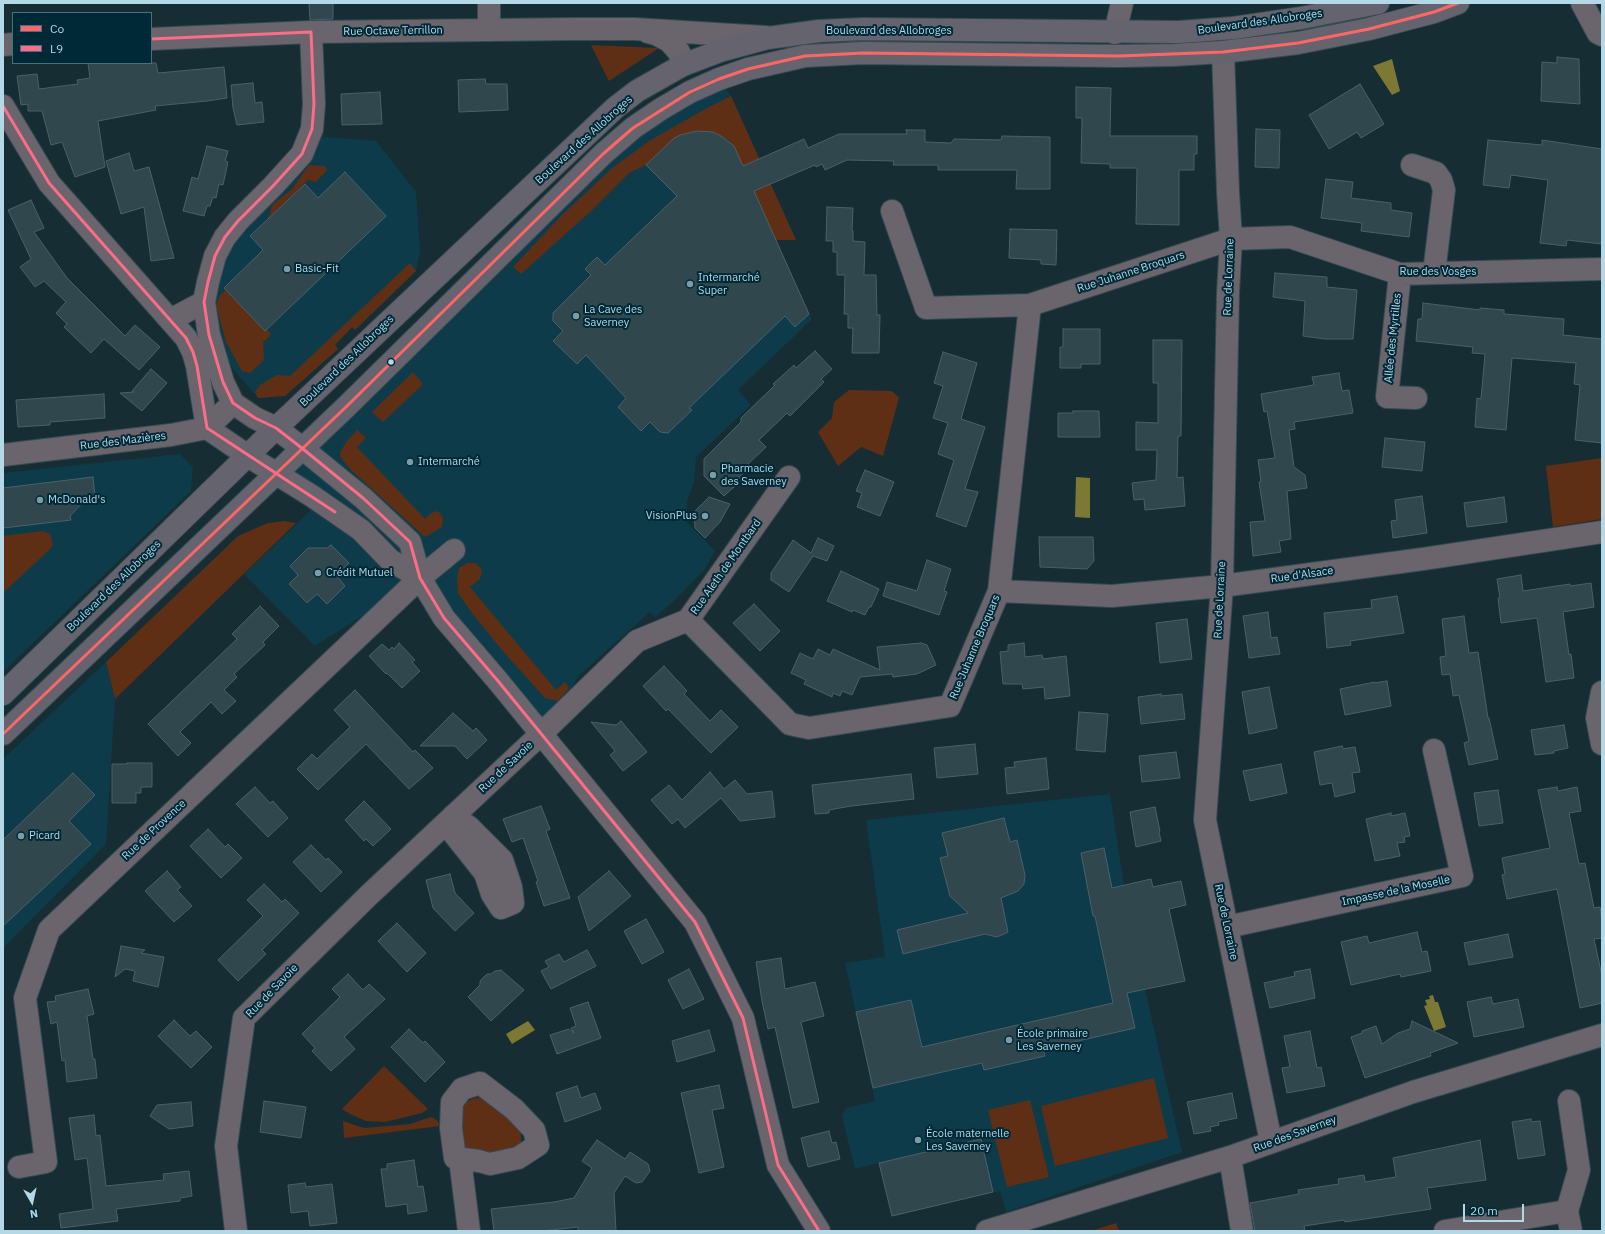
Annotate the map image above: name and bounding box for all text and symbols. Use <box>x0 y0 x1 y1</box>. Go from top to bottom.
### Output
street label: Boulevard des Allobroges <box>1197 7 1323 37</box>
legend <box>12 12 152 64</box>
text: Co <box>50 21 64 36</box>
street label: Rue Octave Terrillon <box>343 24 443 38</box>
street label: Boulevard des Allobroges <box>826 24 952 38</box>
text: L9 <box>50 41 63 56</box>
street label: Boulevard des Allobroges <box>533 93 635 187</box>
street label: Rue de Lorraine <box>1221 238 1237 316</box>
street label: Rue Juhanne Broquars <box>1076 248 1186 296</box>
place label: Basic-Fit <box>295 262 339 276</box>
marker: Basic-Fit <box>282 264 292 274</box>
street label: Rue des Vosges <box>1399 265 1477 279</box>
place label: Intermarché Super <box>698 271 760 297</box>
marker: Intermarché Super <box>685 279 695 289</box>
street label: Allée des Myrtilles <box>1382 292 1404 384</box>
place label: La Cave des Saverney <box>584 303 642 329</box>
marker: La Cave des Saverney <box>571 311 581 321</box>
street label: Boulevard des Allobroges <box>297 313 397 409</box>
unlabelled marker <box>386 357 396 367</box>
street label: Rue des Mazières <box>79 429 167 453</box>
place label: Intermarché <box>418 455 480 469</box>
marker: Intermarché <box>405 457 415 467</box>
place label: Pharmacie des Saverney <box>721 462 787 488</box>
marker: Pharmacie des Saverney <box>708 470 718 480</box>
place label: McDonald's <box>48 493 106 507</box>
marker: McDonald's <box>35 495 45 505</box>
place label: VisionPlus <box>646 509 697 523</box>
marker: VisionPlus <box>700 511 710 521</box>
street label: Rue Aleth de Montbard <box>688 517 764 617</box>
street label: Boulevard des Allobroges <box>64 538 164 634</box>
street label: Rue de Lorraine <box>1211 561 1229 639</box>
street label: Rue d'Alsace <box>1270 564 1334 586</box>
place label: Crédit Mutuel <box>326 566 393 580</box>
marker: Crédit Mutuel <box>313 568 323 578</box>
street label: Rue Juhanne Broquars <box>947 593 1003 701</box>
street label: Rue de Savoie <box>476 739 536 795</box>
street label: Rue de Provence <box>119 797 189 863</box>
place label: Picard <box>29 829 60 843</box>
marker: Picard <box>16 831 26 841</box>
street label: Impasse de la Moselle <box>1341 873 1451 909</box>
street label: Rue de Lorraine <box>1211 883 1241 961</box>
street label: Rue de Savoie <box>243 961 301 1021</box>
place label: École primaire Les Saverney <box>1017 1027 1088 1053</box>
marker: École primaire Les Saverney <box>1004 1035 1014 1045</box>
street label: Rue des Saverney <box>1252 1113 1338 1155</box>
place label: École maternelle Les Saverney <box>926 1127 1009 1153</box>
marker: École maternelle Les Saverney <box>913 1135 923 1145</box>
north arrow <box>12 1182 52 1222</box>
scale bar <box>1465 1196 1526 1222</box>
text: 20 m <box>1470 1203 1498 1218</box>
text: N <box>29 1206 39 1221</box>

